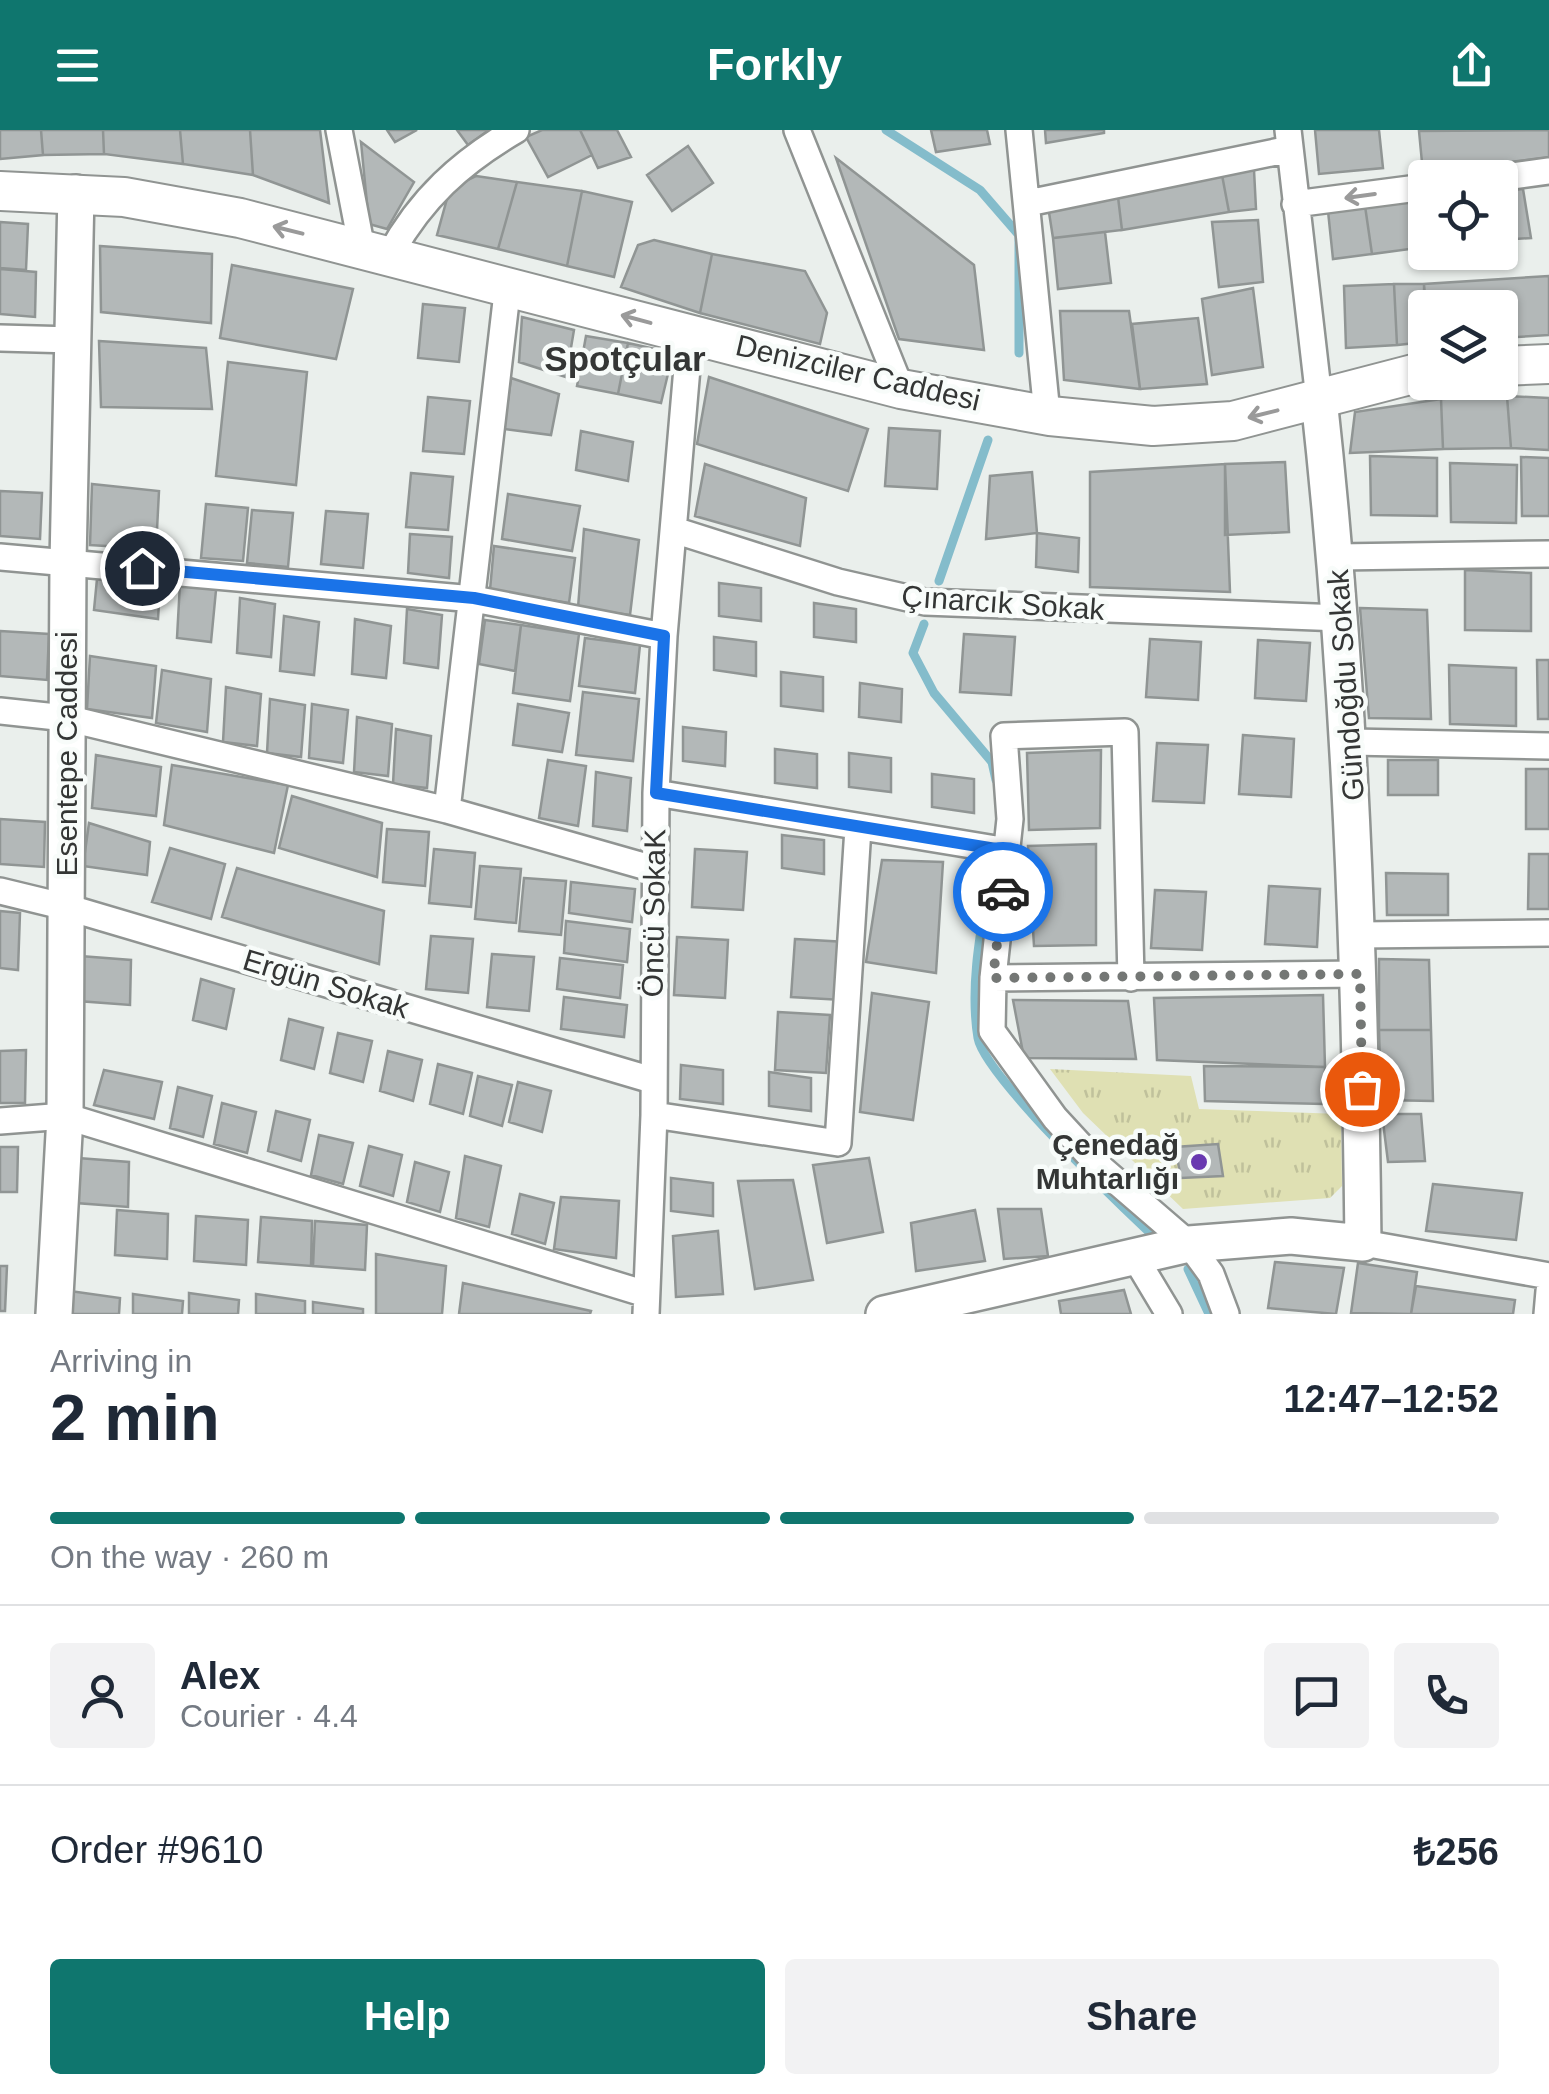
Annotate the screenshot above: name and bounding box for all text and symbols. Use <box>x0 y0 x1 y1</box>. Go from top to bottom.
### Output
icon: menu <box>50 38 105 93</box>
icon: share <box>1444 38 1499 93</box>
text: Forkly <box>707 39 842 90</box>
map controls <box>1408 160 1518 400</box>
button: locate <box>1408 160 1518 270</box>
one-way arrow <box>1344 187 1377 205</box>
one-way arrow <box>273 219 304 238</box>
button: layers <box>1408 290 1518 400</box>
one-way arrow <box>621 308 653 327</box>
street label: Denizciler Caddesi <box>733 328 984 417</box>
district label: Spotçular <box>544 339 706 378</box>
one-way arrow <box>1248 406 1280 424</box>
pin <box>100 526 185 611</box>
icon: home <box>115 541 170 596</box>
street label: Gündoğdu Sokak <box>1321 567 1370 802</box>
street label: Çınarcık Sokak <box>900 579 1107 626</box>
street label: Esentepe Caddesi <box>50 631 83 877</box>
street label: Öncü SokaK <box>636 828 671 997</box>
courier <box>953 842 1053 942</box>
icon: car <box>976 865 1031 920</box>
street label: Ergün Sokak <box>239 943 414 1025</box>
pin <box>1320 1047 1405 1132</box>
icon: bag <box>1335 1062 1390 1117</box>
place label: Çenedağ Muhtarlığı <box>1036 1128 1179 1195</box>
marker: Çenedağ Muhtarlığı <box>1188 1151 1210 1173</box>
text: Arriving in <box>50 1343 192 1379</box>
text: 12:47–12:52 <box>1283 1378 1499 1420</box>
text: 2 min <box>50 1381 220 1454</box>
text: On the way · 260 m <box>50 1539 329 1575</box>
button: person <box>50 1643 155 1748</box>
button: chat <box>1264 1643 1369 1748</box>
button: phone <box>1394 1643 1499 1748</box>
text: Alex <box>180 1655 260 1697</box>
text: Courier · 4.4 <box>180 1698 358 1734</box>
text: Order #9610 <box>50 1829 263 1871</box>
text: ₺256 <box>1414 1831 1499 1873</box>
button: Help <box>50 1959 765 2074</box>
button: Share <box>785 1959 1499 2074</box>

